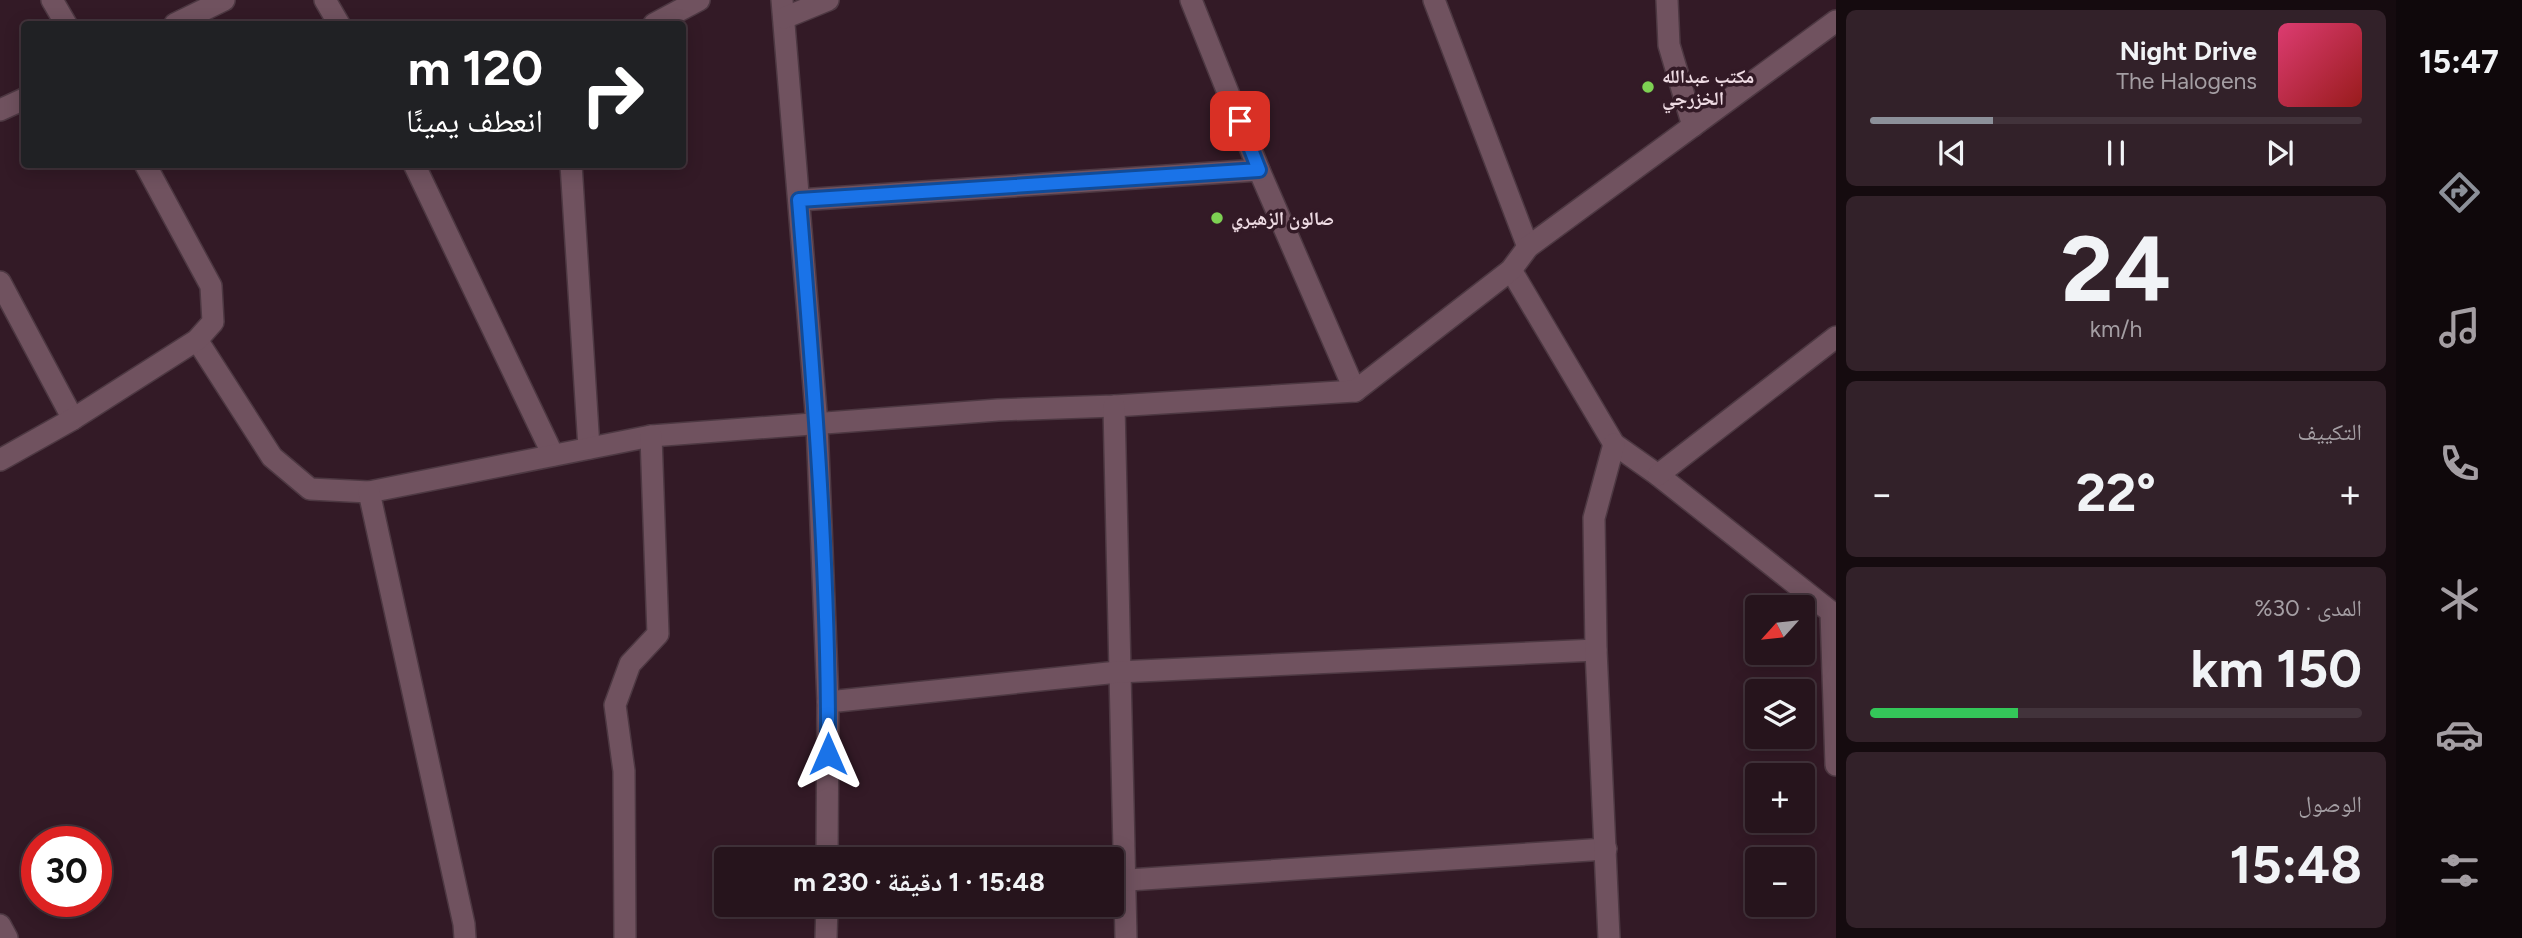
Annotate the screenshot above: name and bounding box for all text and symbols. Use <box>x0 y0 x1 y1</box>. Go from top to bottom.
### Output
text: Night Drive <box>2120 35 2257 67</box>
text: 120 m <box>408 38 543 97</box>
text: 15:47 <box>2419 43 2499 81</box>
icon: right <box>567 49 658 140</box>
place label: مكتب عبدالله الخزرجي <box>1662 65 1754 113</box>
text: The Halogens <box>2116 67 2257 95</box>
marker: مكتب عبدالله الخزرجي <box>1640 79 1656 95</box>
pin <box>1210 91 1270 151</box>
text: انعطف يمينًا <box>406 102 543 140</box>
icon: arrive <box>1221 102 1259 140</box>
icon: previous <box>1933 134 1971 172</box>
icon: pause <box>2097 134 2135 172</box>
icon: next <box>2261 134 2299 172</box>
icon: directions <box>2435 168 2484 217</box>
place label: صالون الزهيري <box>1231 207 1334 233</box>
marker: صالون الزهيري <box>1209 210 1225 226</box>
text: 24 <box>2061 215 2171 324</box>
icon: music <box>2435 303 2484 352</box>
text: km/h <box>2090 315 2142 343</box>
text: التكييف <box>2297 418 2362 446</box>
icon: phone <box>2435 439 2484 488</box>
text: 22° <box>2076 462 2156 524</box>
text: − <box>1870 471 1894 517</box>
text: + <box>2338 471 2362 517</box>
icon: climate <box>2435 575 2484 624</box>
text: المدى · 30% <box>2254 594 2362 622</box>
north arrow <box>1745 595 1815 665</box>
map controls <box>1745 595 1815 917</box>
text: 150 km <box>2190 638 2362 700</box>
button: layers <box>1745 679 1815 749</box>
icon: car <box>2435 710 2484 759</box>
position arrow <box>791 717 865 791</box>
button: + <box>1745 763 1815 833</box>
text: الوصول <box>2298 790 2362 818</box>
speed limit sign: 30 <box>21 826 112 917</box>
text: 15:48 <box>2229 834 2362 896</box>
icon: filters <box>2435 846 2484 895</box>
button: − <box>1745 847 1815 917</box>
text: 15:48 · 1 دقيقة · 230 m <box>793 866 1045 898</box>

